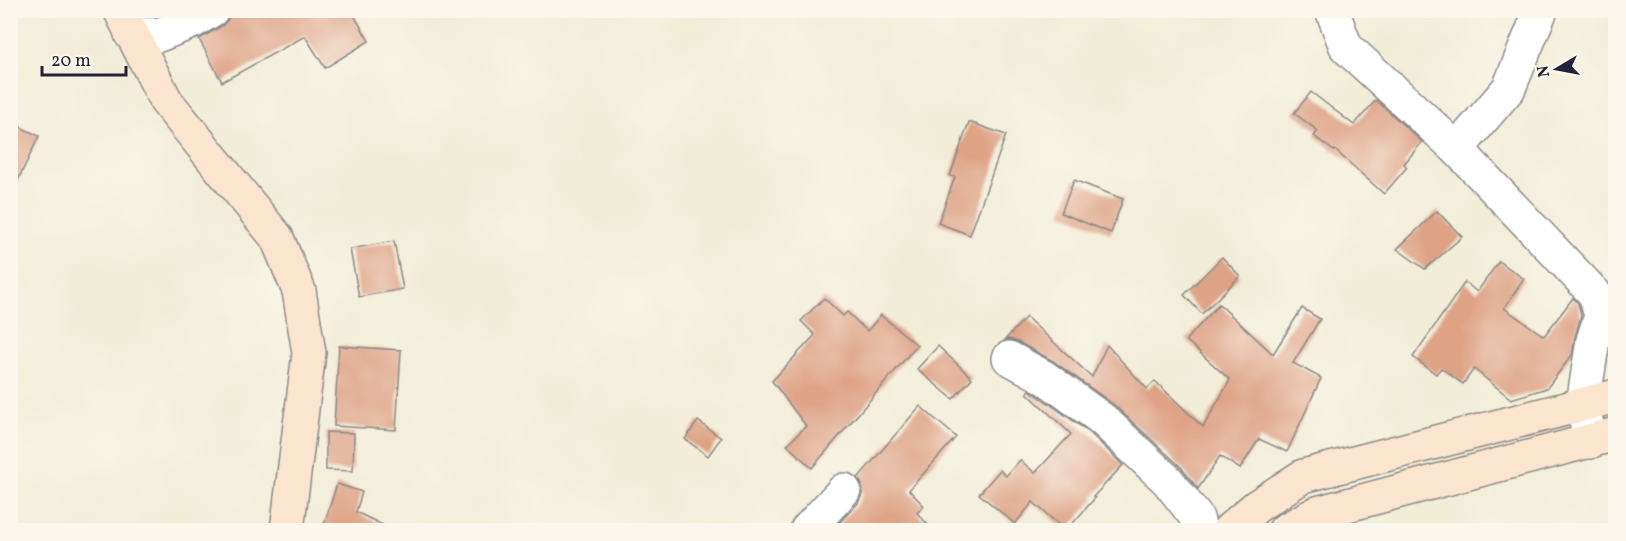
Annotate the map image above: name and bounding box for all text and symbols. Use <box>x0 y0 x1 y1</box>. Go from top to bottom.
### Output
scale bar <box>42 39 126 77</box>
north arrow <box>1527 39 1587 99</box>
text: 20 m <box>51 49 91 74</box>
text: N <box>1532 63 1556 79</box>

